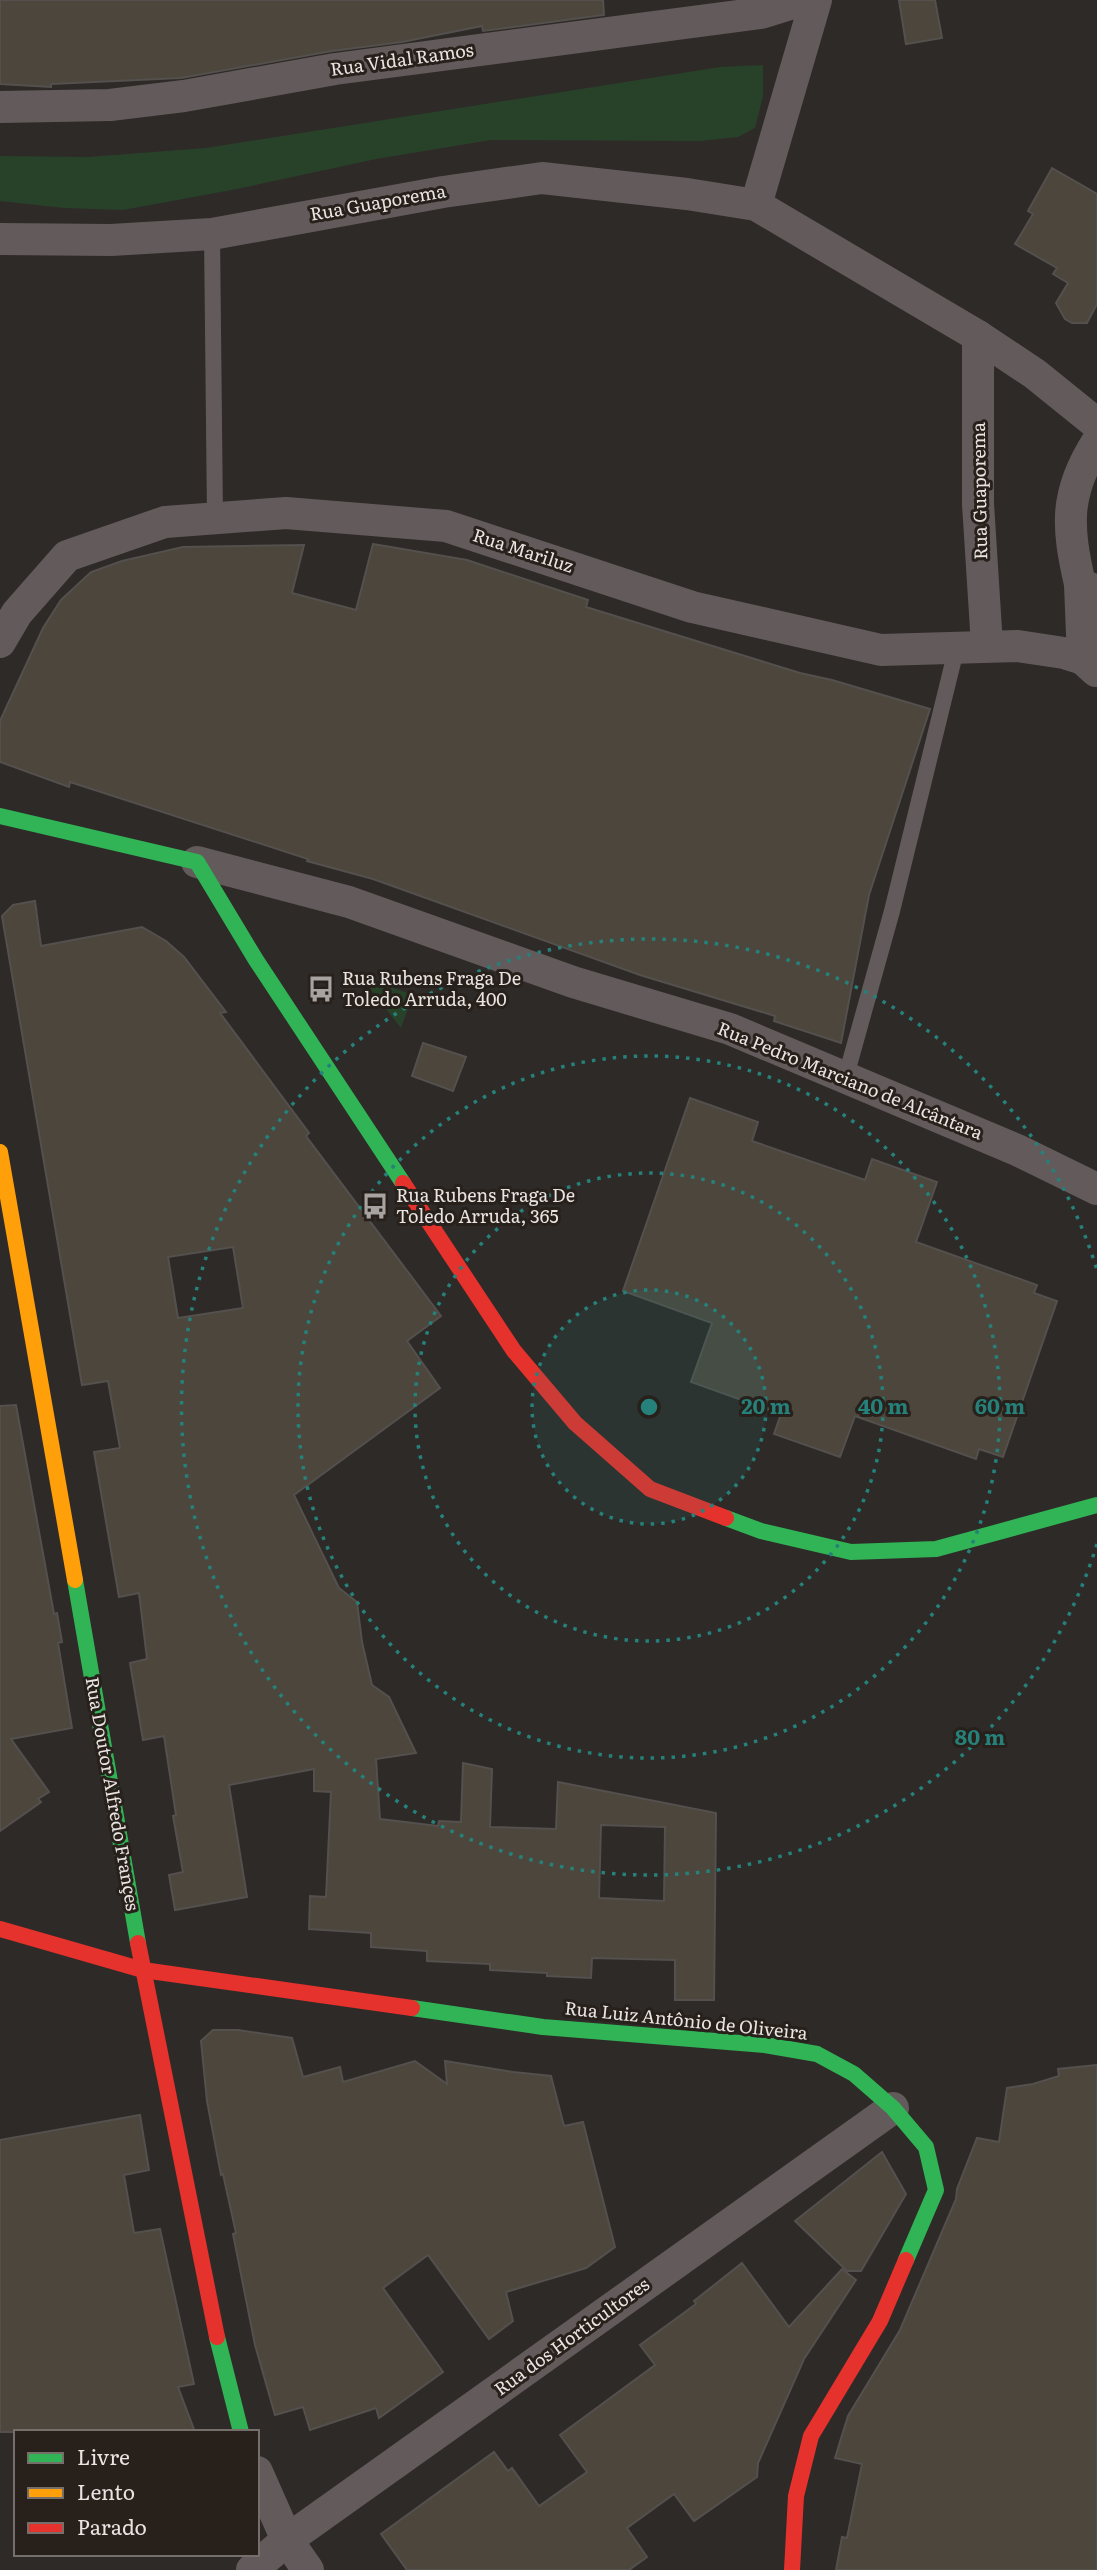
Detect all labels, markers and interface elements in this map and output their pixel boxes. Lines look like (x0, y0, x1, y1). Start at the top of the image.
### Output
street label: Rua Vidal Ramos (328, 35, 475, 82)
street label: Rua Guaporema (308, 176, 448, 227)
street label: Rua Guaporema (964, 422, 993, 560)
street label: Rua Mariluz (470, 521, 578, 579)
place label: Rua Rubens Fraga De Toledo Arruda, 400 (342, 964, 521, 1012)
bus stop icon: Rua Rubens Fraga De Toledo Arruda, 400 (306, 974, 336, 1004)
street label: Rua Pedro Marciano de Alcântara (714, 1014, 988, 1145)
place label: Rua Rubens Fraga De Toledo Arruda, 365 (396, 1181, 575, 1229)
bus stop icon: Rua Rubens Fraga De Toledo Arruda, 365 (360, 1191, 390, 1221)
text: 20 m (741, 1389, 791, 1420)
text: 40 m (858, 1389, 908, 1420)
text: 60 m (975, 1389, 1025, 1420)
centre of rings (637, 1395, 661, 1419)
street label: Rua Doutor Alfredo Françes (80, 1675, 147, 1913)
text: 80 m (955, 1720, 1005, 1751)
street label: Rua Luiz Antônio de Oliveira (563, 1993, 809, 2046)
street label: Rua dos Horticultores (488, 2270, 654, 2401)
legend (14, 2430, 259, 2556)
text: Livre (77, 2440, 130, 2471)
text: Lento (77, 2475, 135, 2506)
text: Parado (77, 2510, 147, 2541)

